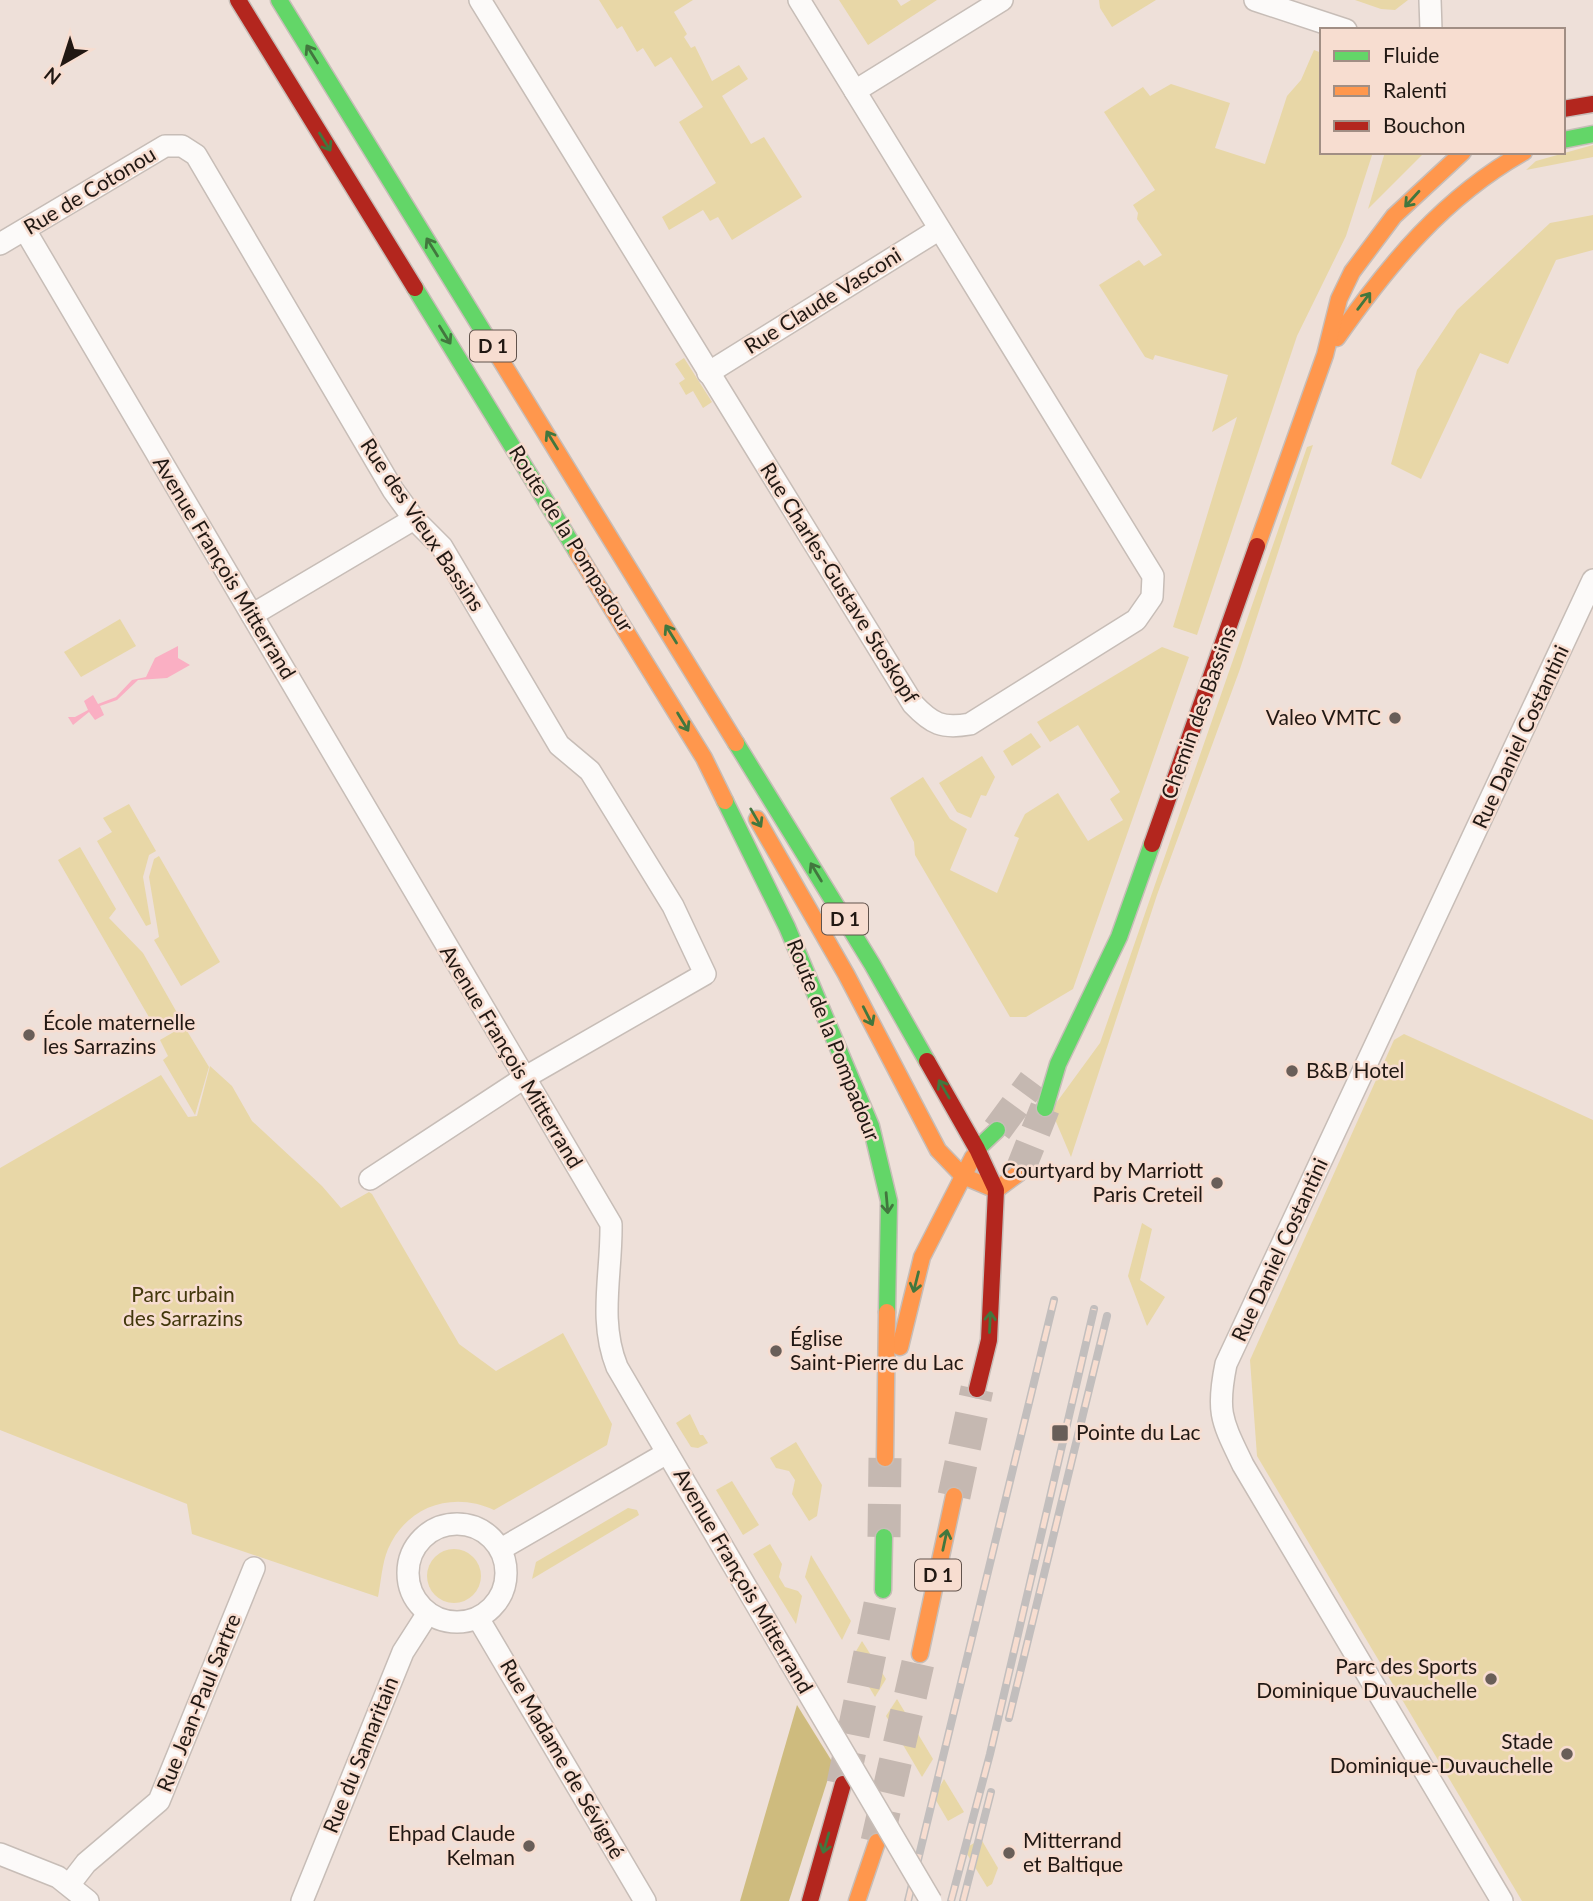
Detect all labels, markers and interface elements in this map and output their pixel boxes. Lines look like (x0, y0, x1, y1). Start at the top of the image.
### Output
north arrow (28, 28, 98, 98)
legend (1320, 28, 1565, 154)
text: Fluide (1383, 42, 1439, 67)
one-way arrow (305, 44, 319, 64)
text: N (39, 63, 65, 90)
text: Ralenti (1383, 77, 1447, 102)
text: Bouchon (1383, 112, 1465, 137)
one-way arrow (319, 131, 333, 151)
street label: Rue de Cotonou (19, 141, 160, 239)
one-way arrow (1403, 190, 1420, 207)
one-way arrow (425, 238, 440, 257)
street label: Rue Claude Vasconi (739, 241, 905, 358)
one-way arrow (1357, 292, 1371, 311)
one-way arrow (438, 325, 452, 345)
road number: D 1 (470, 330, 516, 362)
one-way arrow (545, 431, 559, 451)
street label: Rue des Vieux Bassins (356, 433, 490, 615)
street label: Route de la Pompadour (505, 440, 640, 636)
street label: Avenue François Mitterrand (149, 451, 302, 683)
street label: Rue Charles-Gustave Stoskopf (756, 457, 925, 708)
street label: Chemin des Bassins (1155, 623, 1240, 802)
one-way arrow (664, 625, 678, 645)
street label: Rue Daniel Costantini (1466, 641, 1573, 832)
place label: Valeo VMTC (1266, 704, 1381, 729)
marker: Valeo VMTC (1387, 710, 1403, 726)
one-way arrow (676, 711, 690, 731)
one-way arrow (749, 808, 763, 828)
one-way arrow (809, 862, 823, 882)
road number: D 1 (822, 903, 868, 934)
street label: Route de la Pompadour (782, 935, 886, 1144)
street label: Avenue François Mitterrand (436, 940, 589, 1172)
one-way arrow (861, 1006, 875, 1026)
place label: École maternelle les Sarrazins (43, 1009, 195, 1058)
marker: École maternelle les Sarrazins (21, 1027, 37, 1043)
place label: B&B Hotel (1306, 1057, 1404, 1082)
marker: B&B Hotel (1284, 1063, 1300, 1079)
one-way arrow (937, 1079, 951, 1099)
street label: Rue Daniel Costantini (1225, 1154, 1332, 1345)
place label: Courtyard by Marriott Paris Creteil (1002, 1157, 1204, 1206)
marker: Courtyard by Marriott Paris Creteil (1209, 1175, 1225, 1191)
one-way arrow (881, 1191, 894, 1214)
one-way arrow (909, 1270, 922, 1293)
park label: Parc urbain des Sarrazins (123, 1281, 243, 1330)
one-way arrow (983, 1311, 996, 1334)
place label: Église Saint-Pierre du Lac (790, 1325, 964, 1374)
marker: Église Saint-Pierre du Lac (768, 1343, 784, 1359)
place label: Pointe du Lac (1076, 1419, 1201, 1444)
marker: Pointe du Lac (1050, 1423, 1070, 1443)
street label: Avenue François Mitterrand (670, 1463, 819, 1697)
one-way arrow (939, 1529, 953, 1552)
road number: D 1 (915, 1560, 961, 1590)
street label: Rue Jean-Paul Sartre (150, 1610, 245, 1795)
place label: Parc des Sports Dominique Duvauchelle (1256, 1653, 1477, 1702)
street label: Rue Madame de Sévigné (496, 1654, 631, 1863)
marker: Parc des Sports Dominique Duvauchelle (1483, 1671, 1499, 1687)
street label: Rue du Samaritain (317, 1673, 402, 1836)
place label: Stade Dominique-Duvauchelle (1330, 1728, 1553, 1777)
marker: Stade Dominique-Duvauchelle (1559, 1746, 1575, 1762)
place label: Ehpad Claude Kelman (388, 1820, 515, 1869)
place label: Mitterrand et Baltique (1023, 1827, 1123, 1876)
one-way arrow (819, 1831, 832, 1853)
marker: Ehpad Claude Kelman (521, 1838, 537, 1854)
marker: Mitterrand et Baltique (1001, 1845, 1017, 1861)

